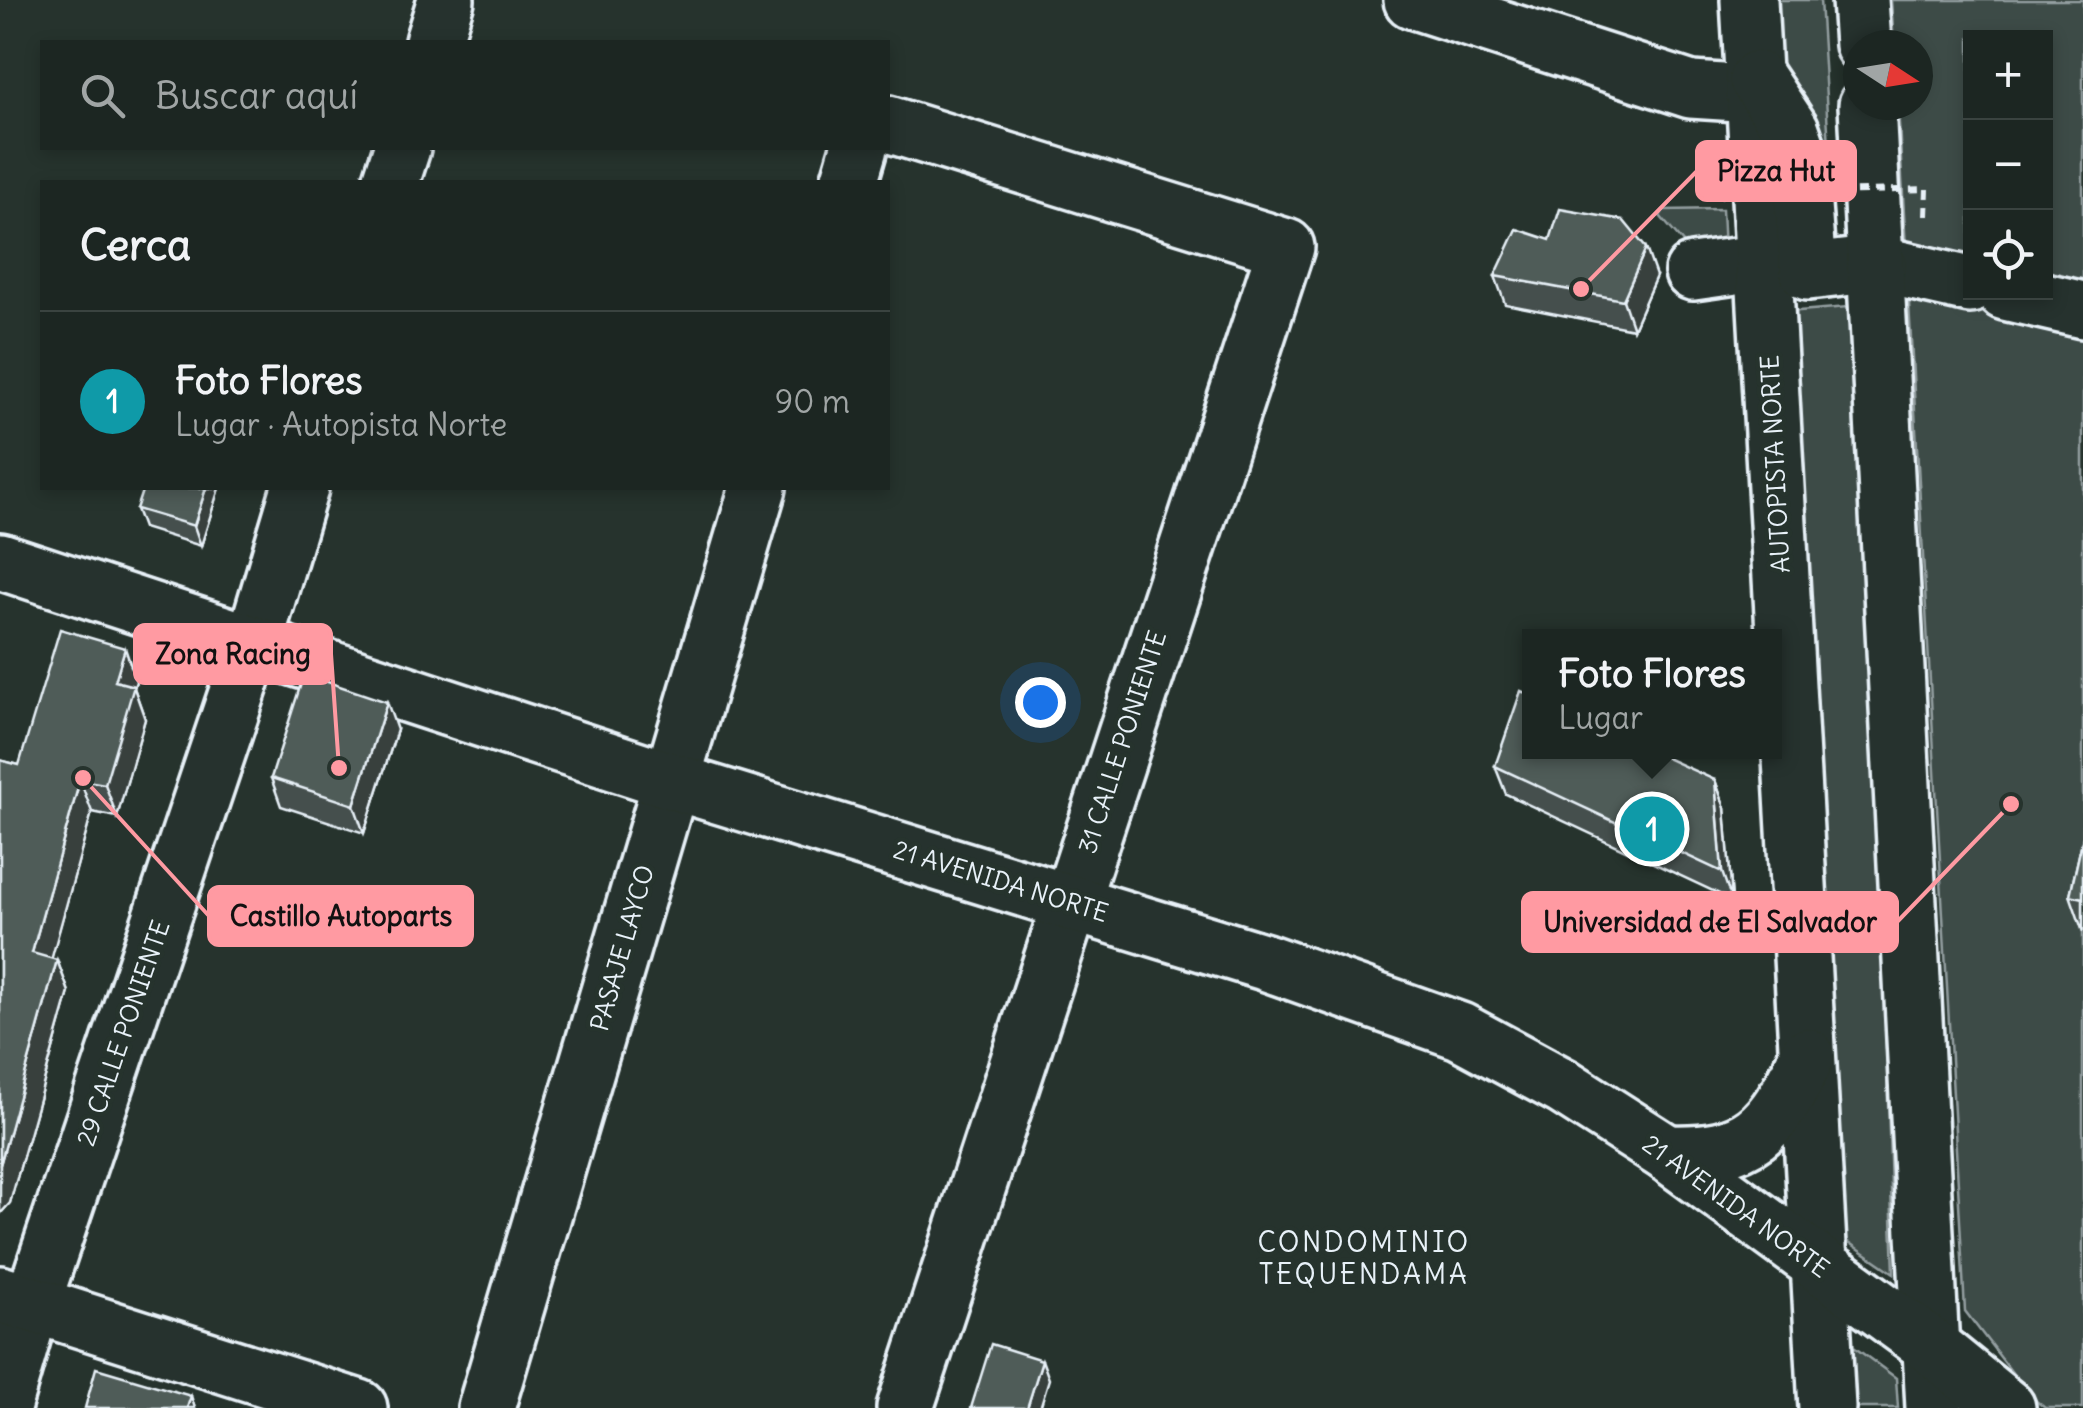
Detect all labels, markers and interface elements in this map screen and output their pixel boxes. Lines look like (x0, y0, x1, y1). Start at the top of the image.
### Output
north arrow (1843, 30, 1933, 120)
map controls (1963, 30, 2053, 300)
button: + (1963, 30, 2053, 120)
search box (40, 40, 890, 150)
icon: search (75, 68, 130, 123)
text: Buscar aquí (155, 72, 358, 119)
button: − (1963, 120, 2053, 210)
callout: Pizza Hut (1697, 142, 1855, 200)
text: Pizza Hut (1717, 153, 1836, 189)
button: locate (1963, 210, 2053, 300)
text: Cerca (80, 219, 191, 271)
street label: AUTOPISTA NORTE (1753, 354, 1797, 574)
text: Foto Flores (175, 357, 363, 404)
text: 1 (106, 381, 119, 422)
text: 90 m (775, 381, 850, 422)
text: Lugar · Autopista Norte (175, 404, 507, 445)
callout: Zona Racing (135, 625, 331, 683)
street label: 31 CALLE PONIENTE (1071, 627, 1173, 857)
popup (1522, 629, 1782, 759)
text: Zona Racing (155, 636, 311, 672)
text: Foto Flores (1558, 650, 1746, 697)
your location (1015, 677, 1066, 728)
text: Lugar (1558, 697, 1643, 738)
pin: 1 (1620, 792, 1684, 866)
street label: 21 AVENIDA NORTE (890, 833, 1112, 929)
street label: PASAJE LAYCO (583, 861, 661, 1035)
callout: Castillo Autoparts (209, 887, 472, 945)
callout: Universidad de El Salvador (1523, 893, 1897, 951)
text: Castillo Autoparts (230, 898, 453, 934)
text: Universidad de El Salvador (1543, 904, 1878, 940)
street label: 29 CALLE PONIENTE (69, 916, 177, 1150)
street label: 21 AVENIDA NORTE (1636, 1128, 1836, 1284)
district label: CONDOMINIO TEQUENDAMA (1257, 1224, 1471, 1292)

